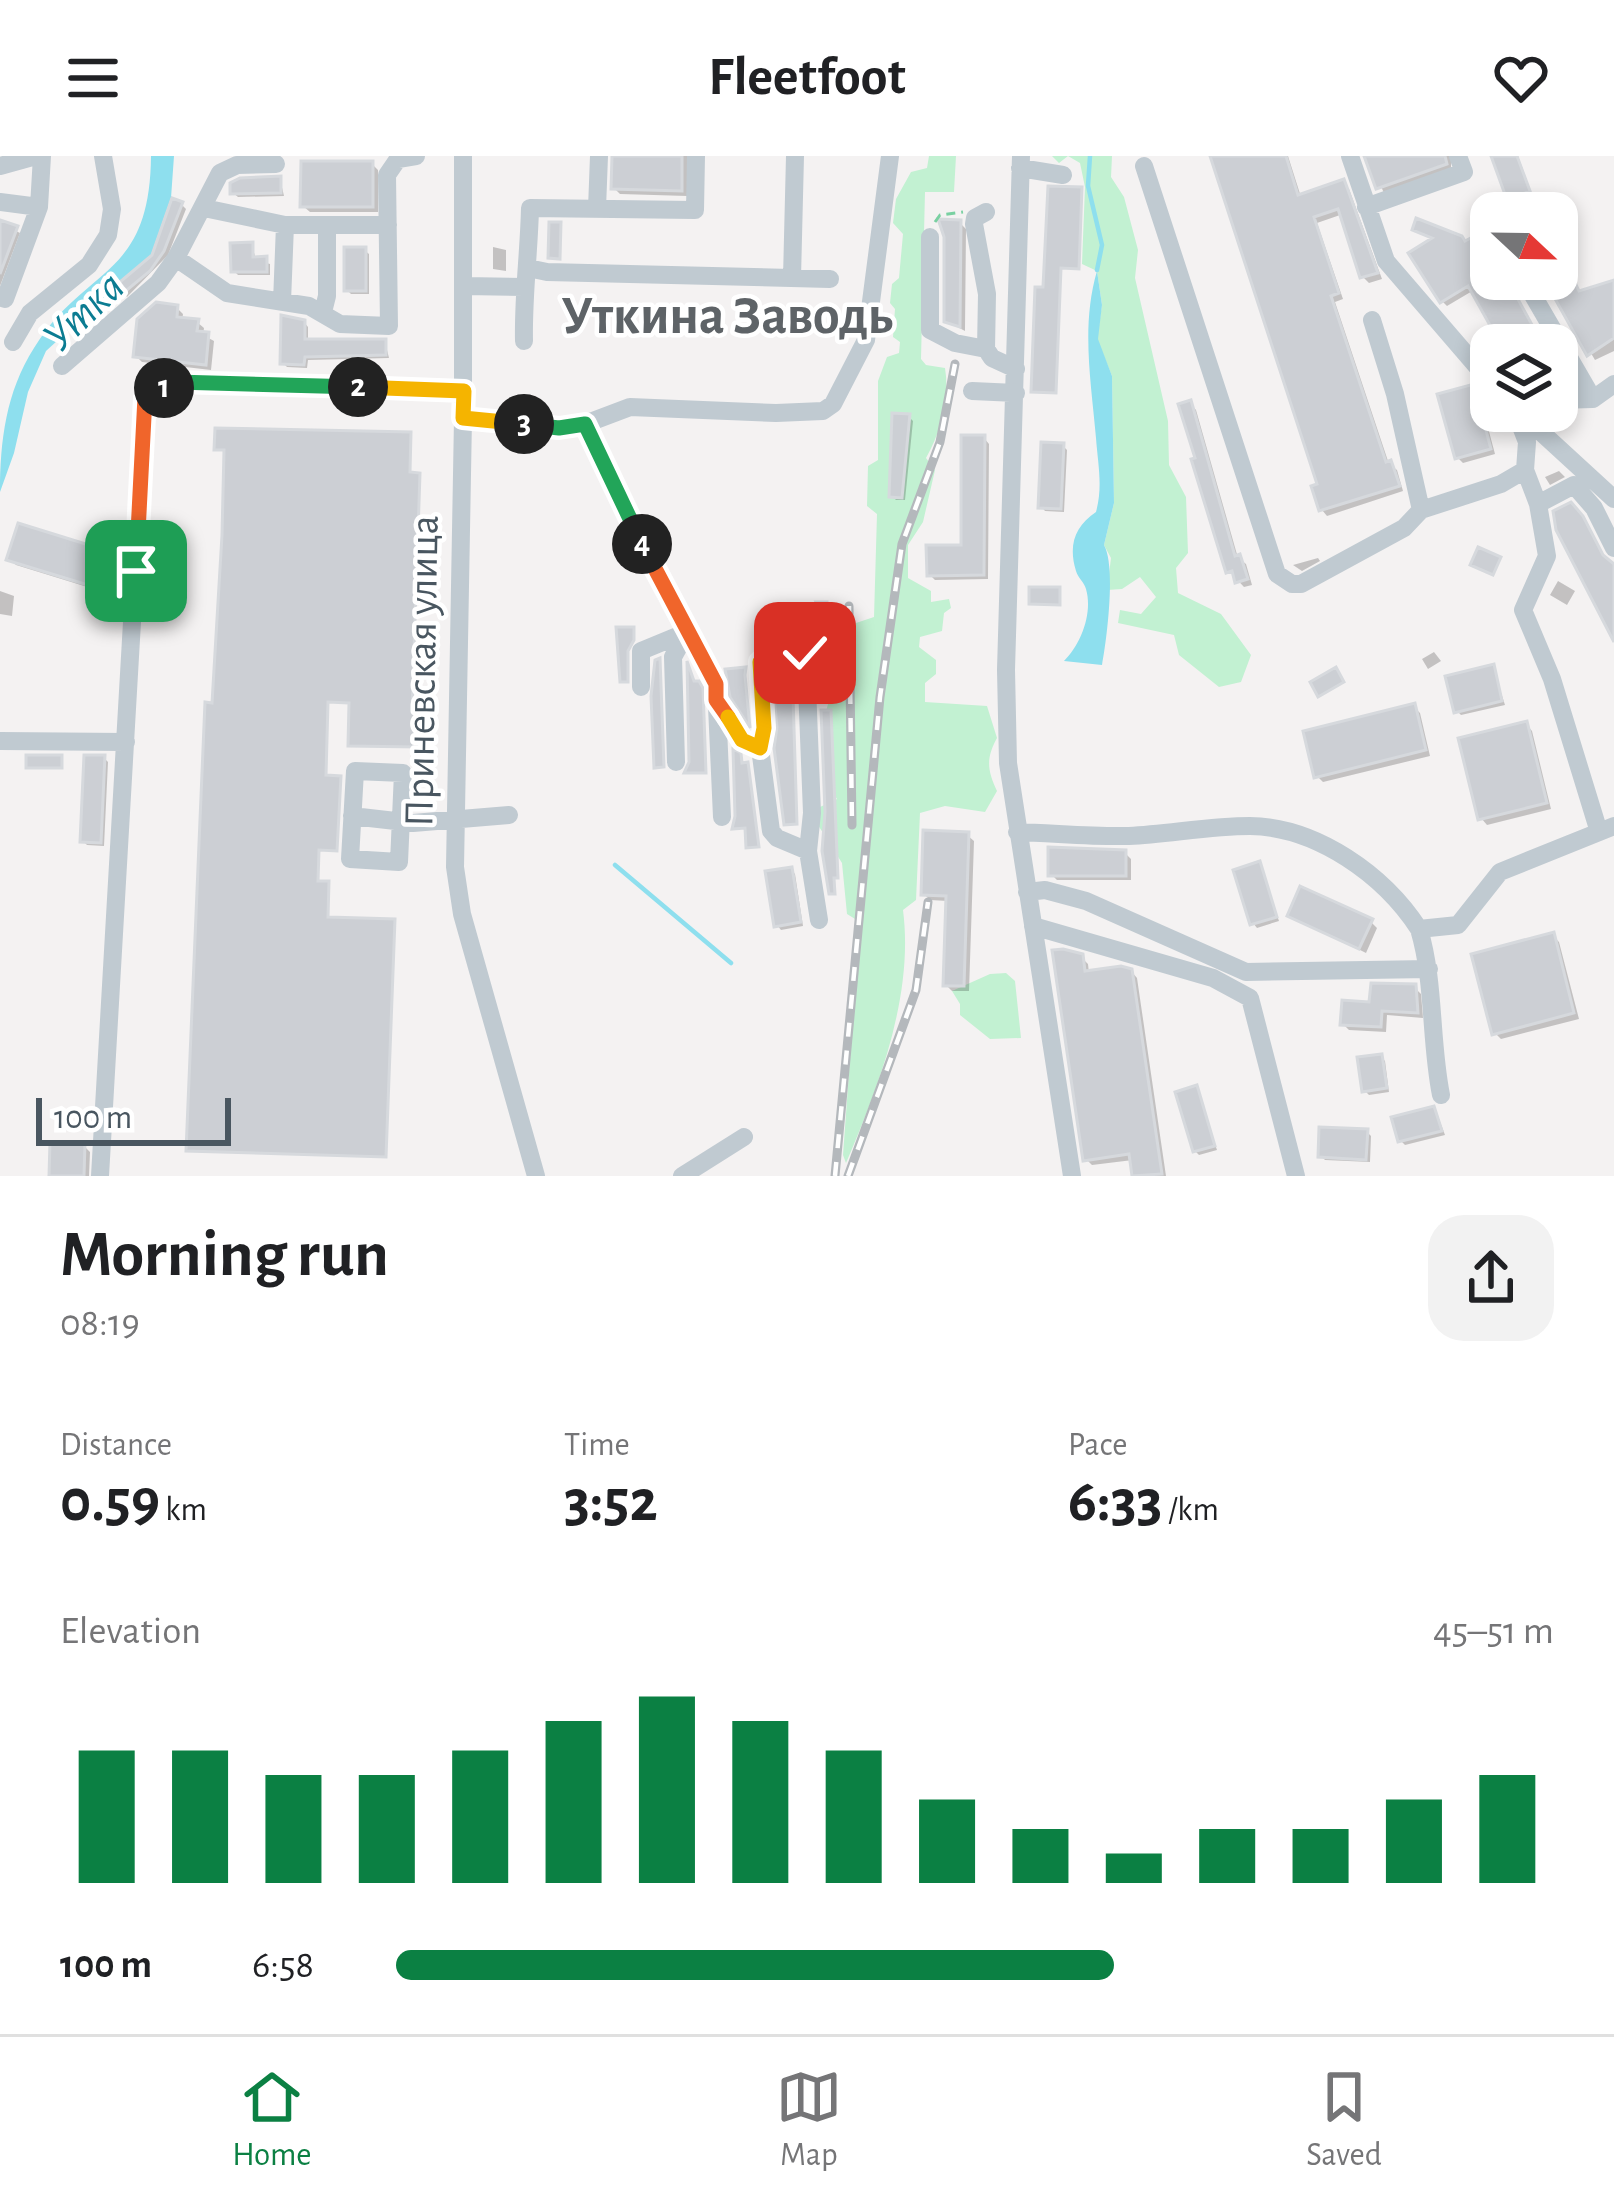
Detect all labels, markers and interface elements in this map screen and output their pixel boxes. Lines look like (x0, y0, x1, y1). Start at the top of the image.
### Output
icon: menu (60, 45, 126, 111)
icon: heart (1488, 45, 1554, 111)
text: Fleetfoot (708, 51, 906, 105)
north arrow (1470, 192, 1578, 300)
map controls (1470, 192, 1578, 432)
water label: Утка (35, 264, 133, 360)
district label: Уткина Заводь (561, 290, 893, 344)
button: layers (1470, 324, 1578, 432)
pin: 2 (328, 357, 388, 417)
pin: 1 (134, 358, 194, 418)
text: 2 (350, 370, 366, 403)
text: 1 (158, 371, 170, 404)
pin: 3 (494, 394, 554, 454)
text: 3 (517, 407, 531, 440)
pin: 4 (612, 514, 672, 574)
street label: Приневская улица (398, 515, 446, 827)
pin (85, 520, 187, 622)
text: 4 (634, 527, 650, 560)
icon: arrive (103, 538, 169, 604)
pin (754, 602, 856, 704)
icon: check (772, 620, 838, 686)
scale bar (36, 1092, 231, 1145)
text: 100 m (54, 1102, 132, 1135)
button: share (1428, 1215, 1554, 1341)
text: Morning run (60, 1222, 389, 1288)
text: 08:19 (60, 1304, 140, 1343)
text: Distance (60, 1429, 172, 1462)
text: Time (564, 1429, 630, 1462)
text: Pace (1068, 1429, 1127, 1462)
text: 0.59 (60, 1472, 160, 1532)
text: 3:52 (564, 1472, 658, 1532)
text: 6:33 (1068, 1472, 1162, 1532)
text: km (160, 1494, 207, 1527)
text: /km (1162, 1494, 1219, 1527)
text: Elevation (60, 1612, 201, 1651)
text: 45–51 m (1433, 1612, 1554, 1651)
text: 100 m (60, 1946, 152, 1985)
text: 6:58 (252, 1946, 314, 1985)
tab: Home (232, 2064, 312, 2176)
tab: Map (776, 2064, 842, 2176)
tab: Saved (1306, 2064, 1382, 2176)

